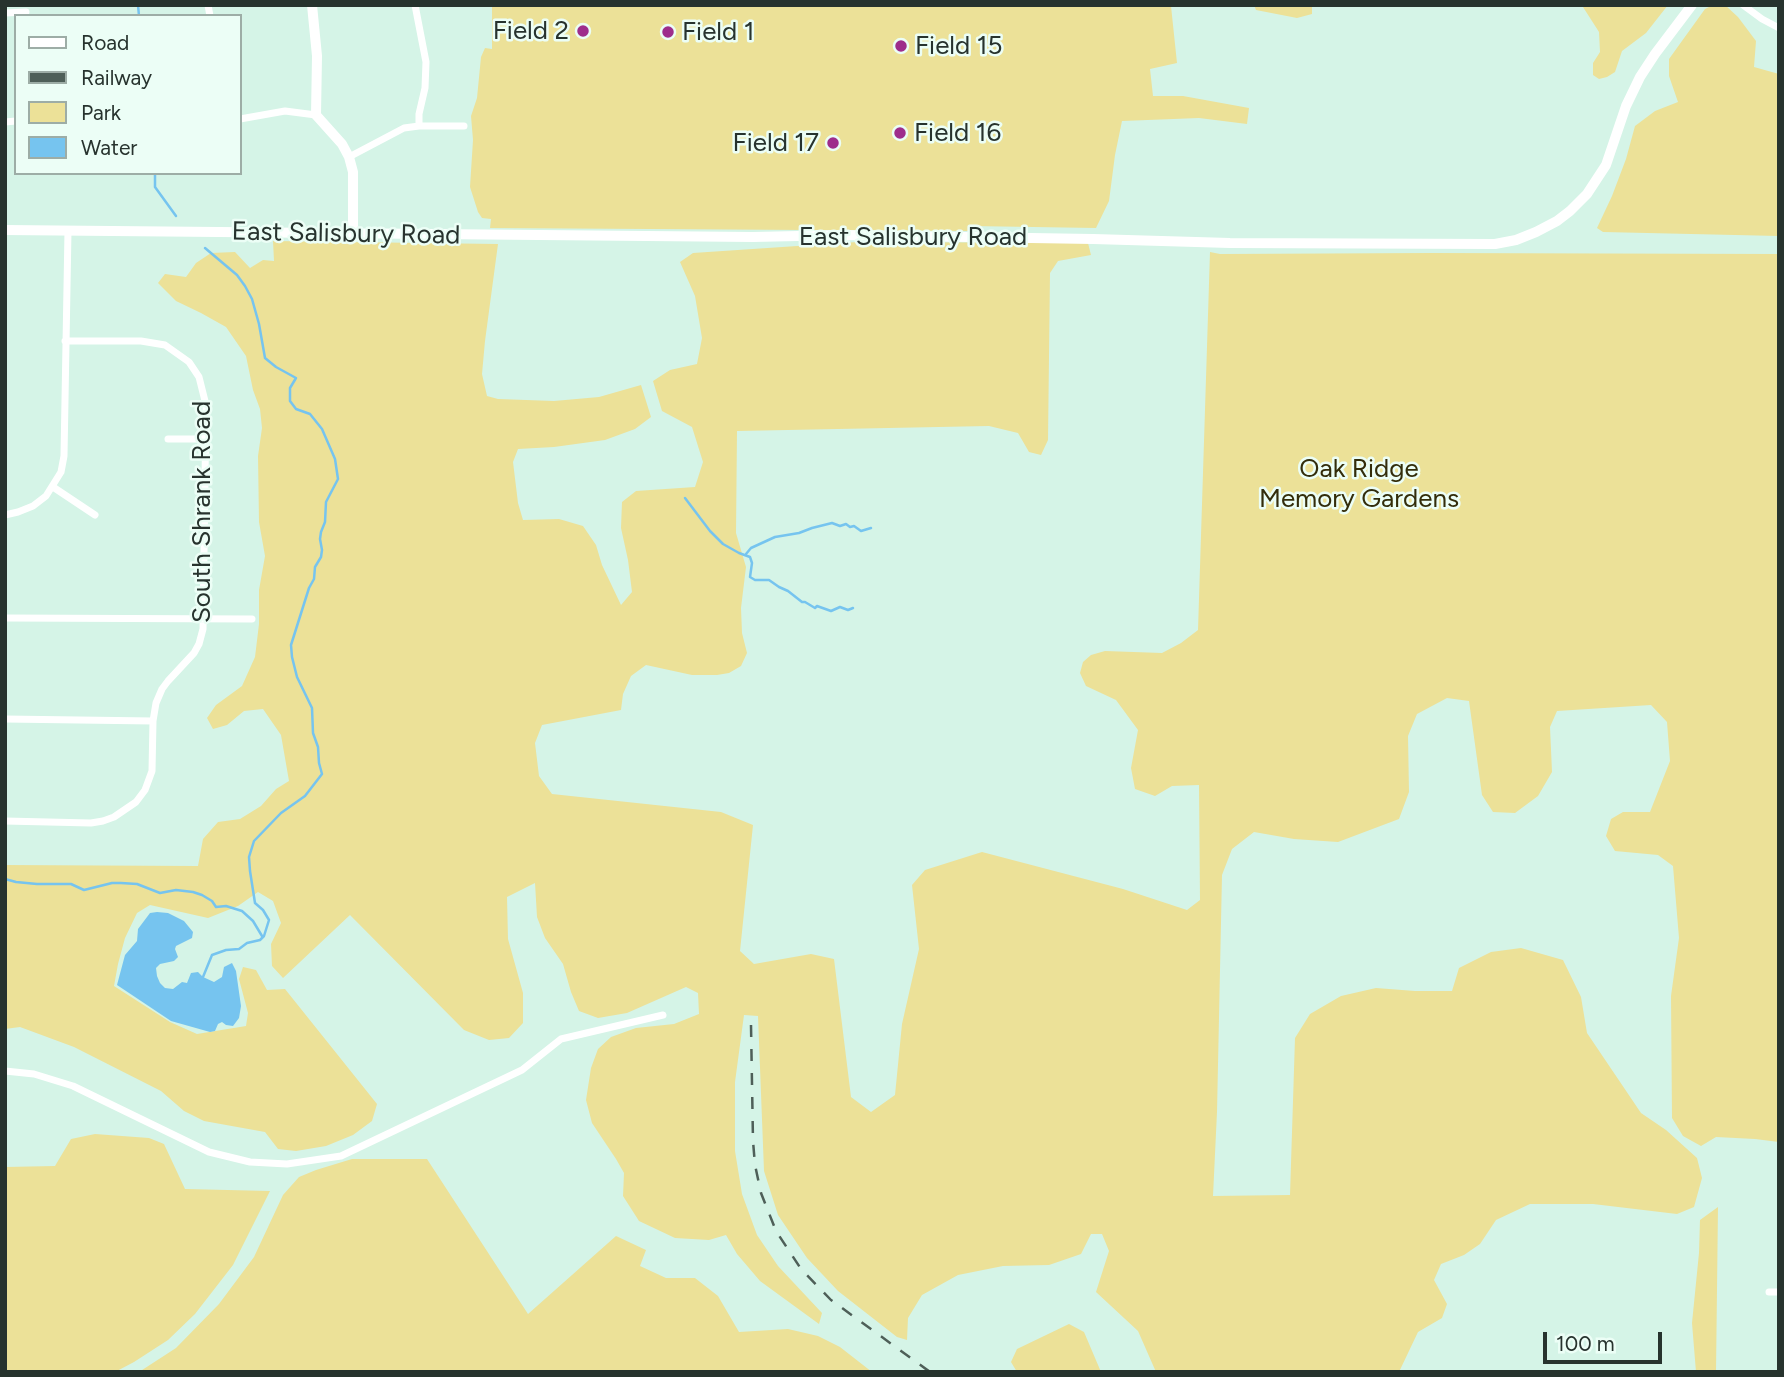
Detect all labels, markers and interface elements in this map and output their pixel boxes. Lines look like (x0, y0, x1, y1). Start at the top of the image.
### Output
legend (14, 14, 242, 175)
place label: Field 2 (493, 15, 569, 47)
place label: Field 1 (682, 16, 754, 48)
marker: Field 2 (575, 23, 591, 39)
marker: Field 1 (660, 24, 676, 40)
text: Road (81, 30, 129, 55)
place label: Field 15 (915, 30, 1002, 62)
marker: Field 15 (893, 38, 909, 54)
text: Railway (81, 65, 152, 90)
text: Park (81, 100, 121, 125)
place label: Field 16 (914, 117, 1001, 149)
marker: Field 16 (892, 125, 908, 141)
place label: Field 17 (733, 127, 819, 159)
text: Water (81, 135, 137, 160)
marker: Field 17 (825, 135, 841, 151)
street label: East Salisbury Road (231, 216, 461, 252)
street label: East Salisbury Road (799, 221, 1027, 253)
street label: South Shrank Road (186, 401, 218, 623)
park label: Oak Ridge Memory Gardens (1259, 453, 1459, 514)
scale bar (1546, 1318, 1665, 1362)
text: 100 m (1556, 1331, 1615, 1356)

